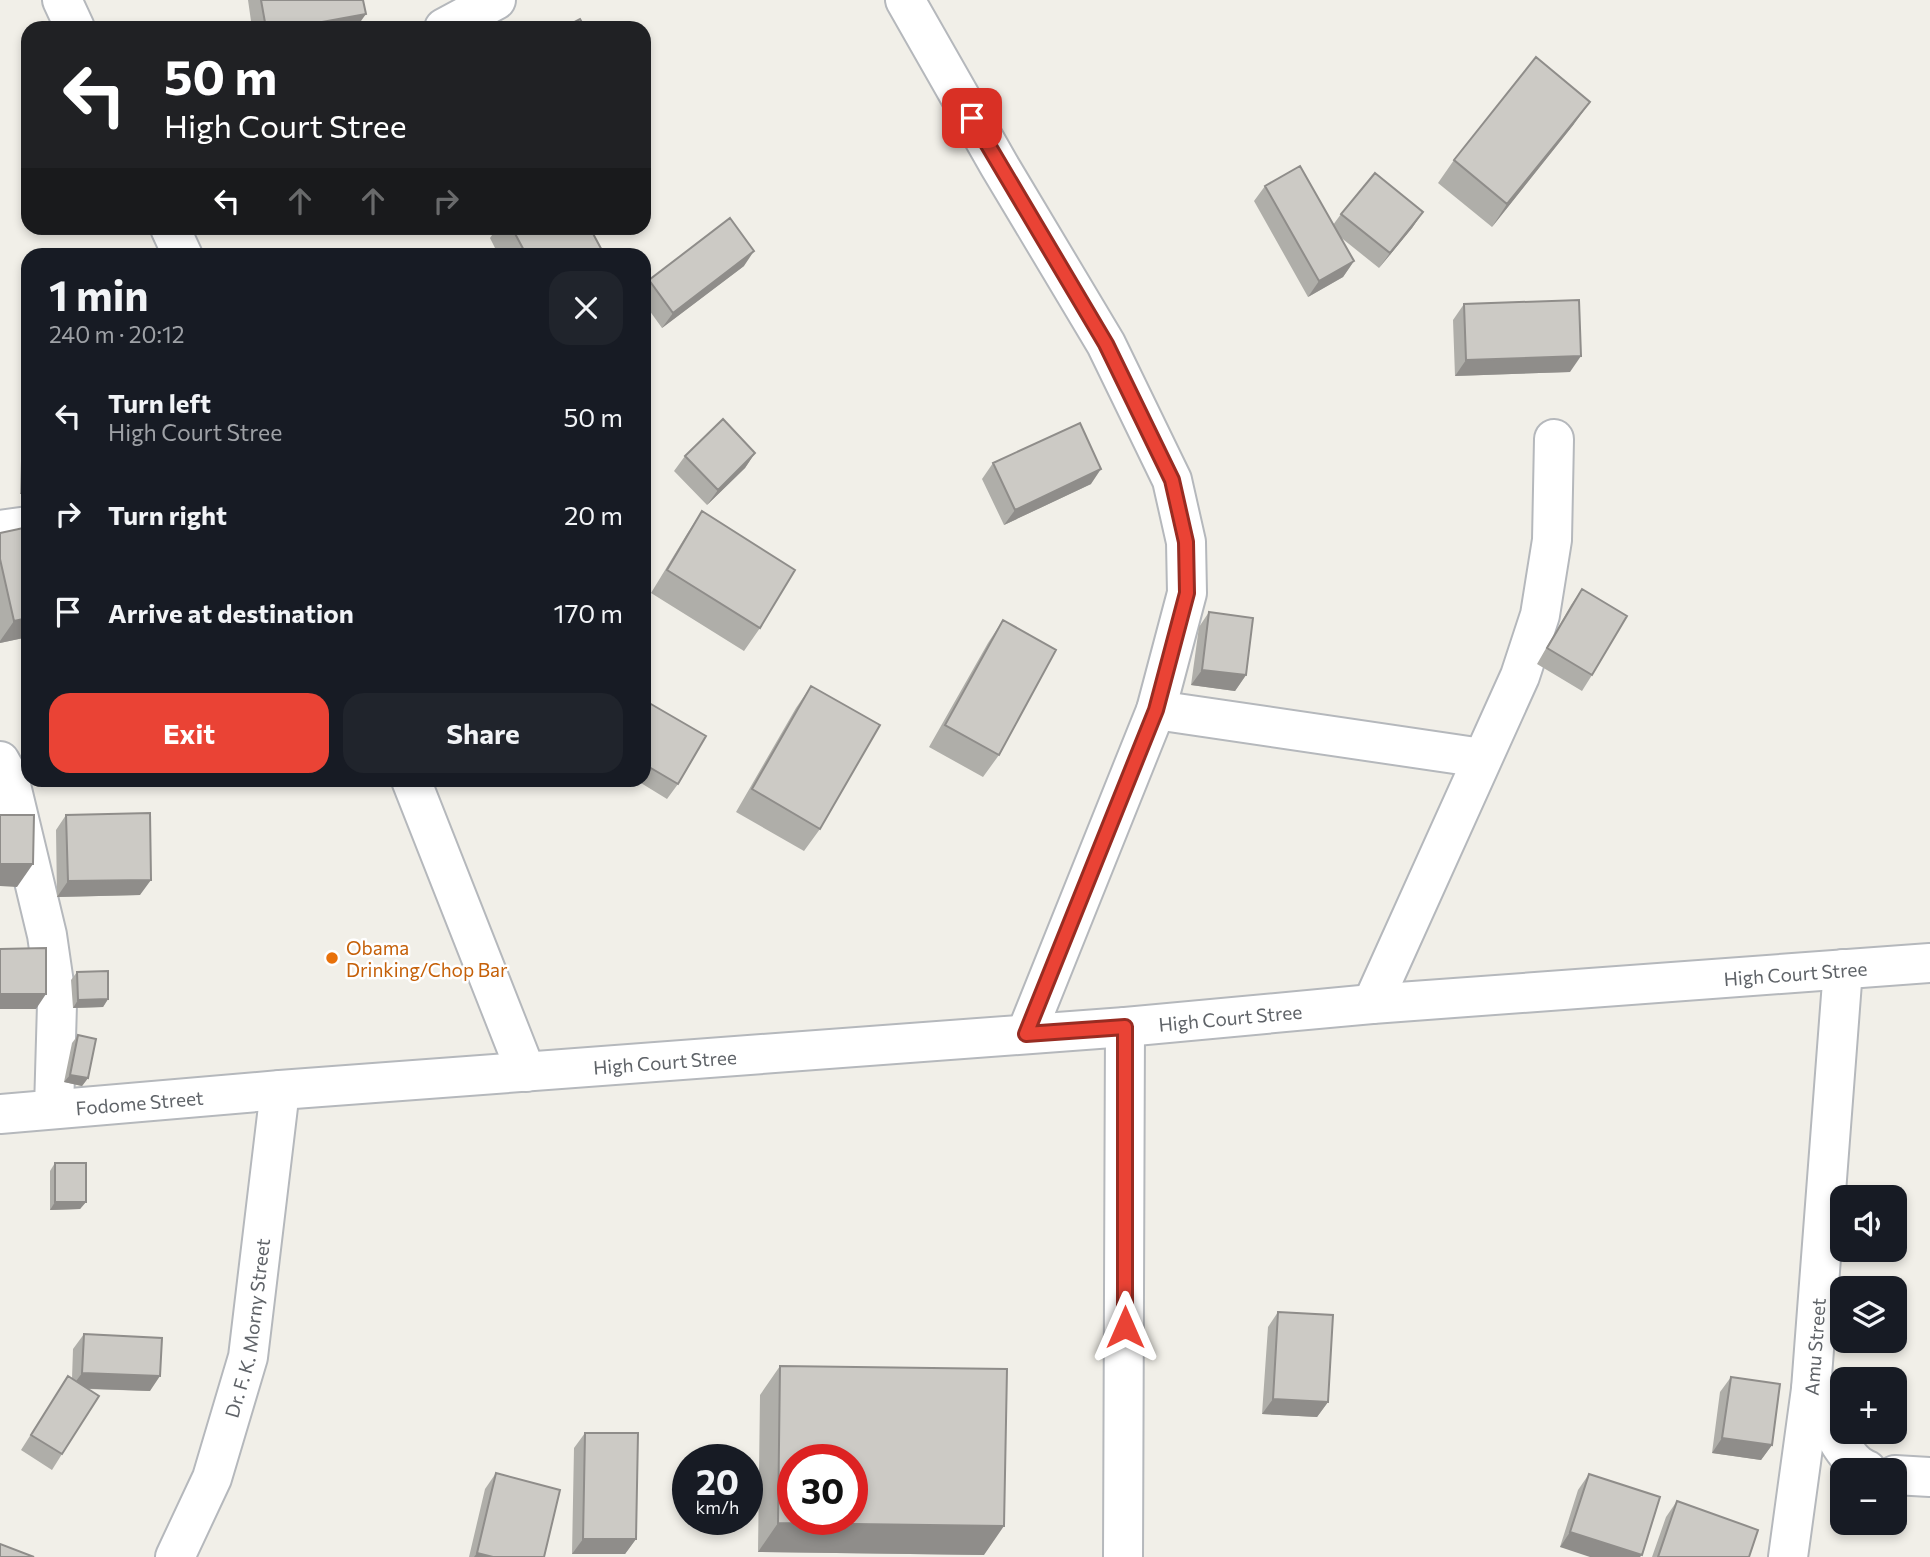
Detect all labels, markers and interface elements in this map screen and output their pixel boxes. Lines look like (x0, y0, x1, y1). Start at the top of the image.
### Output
text: 50 m (164, 45, 277, 105)
icon: left (49, 49, 140, 140)
pin (942, 88, 1002, 148)
icon: arrive (953, 99, 991, 137)
text: High Court Stree (164, 105, 407, 145)
icon: left (208, 182, 246, 220)
icon: ahead (281, 182, 319, 220)
icon: ahead (354, 182, 392, 220)
icon: right (427, 182, 465, 220)
text: 1 min (49, 268, 149, 320)
button: close (549, 271, 623, 345)
text: 240 m · 20:12 (49, 320, 185, 348)
text: Turn left (108, 387, 211, 418)
icon: left (49, 397, 87, 435)
text: 50 m (563, 401, 623, 432)
text: High Court Stree (108, 418, 282, 446)
icon: right (49, 495, 87, 533)
text: Turn right (108, 499, 227, 530)
text: 20 m (564, 499, 623, 530)
icon: arrive (49, 593, 87, 631)
text: Arrive at destination (108, 597, 354, 628)
text: 170 m (554, 597, 623, 628)
button: Exit (49, 693, 329, 773)
button: Share (343, 693, 623, 773)
place label: Obama Drinking/Chop Bar (346, 936, 508, 981)
marker: Obama Drinking/Chop Bar (324, 950, 340, 966)
street label: High Court Stree (1723, 956, 1868, 990)
street label: High Court Stree (1157, 999, 1303, 1035)
street label: High Court Stree (592, 1044, 738, 1078)
street label: Fodome Street (75, 1085, 205, 1119)
map controls (1830, 1185, 1907, 1535)
button: sound (1830, 1185, 1907, 1262)
street label: Dr. F. K. Morny Street (219, 1237, 274, 1420)
button: layers (1830, 1276, 1907, 1353)
position arrow (1088, 1290, 1162, 1364)
street label: Amu Street (1799, 1297, 1829, 1396)
button: + (1830, 1367, 1907, 1444)
speed limit sign: 30 (777, 1444, 868, 1535)
button: − (1830, 1458, 1907, 1535)
text: 20 (696, 1459, 739, 1502)
text: km/h (696, 1496, 739, 1518)

